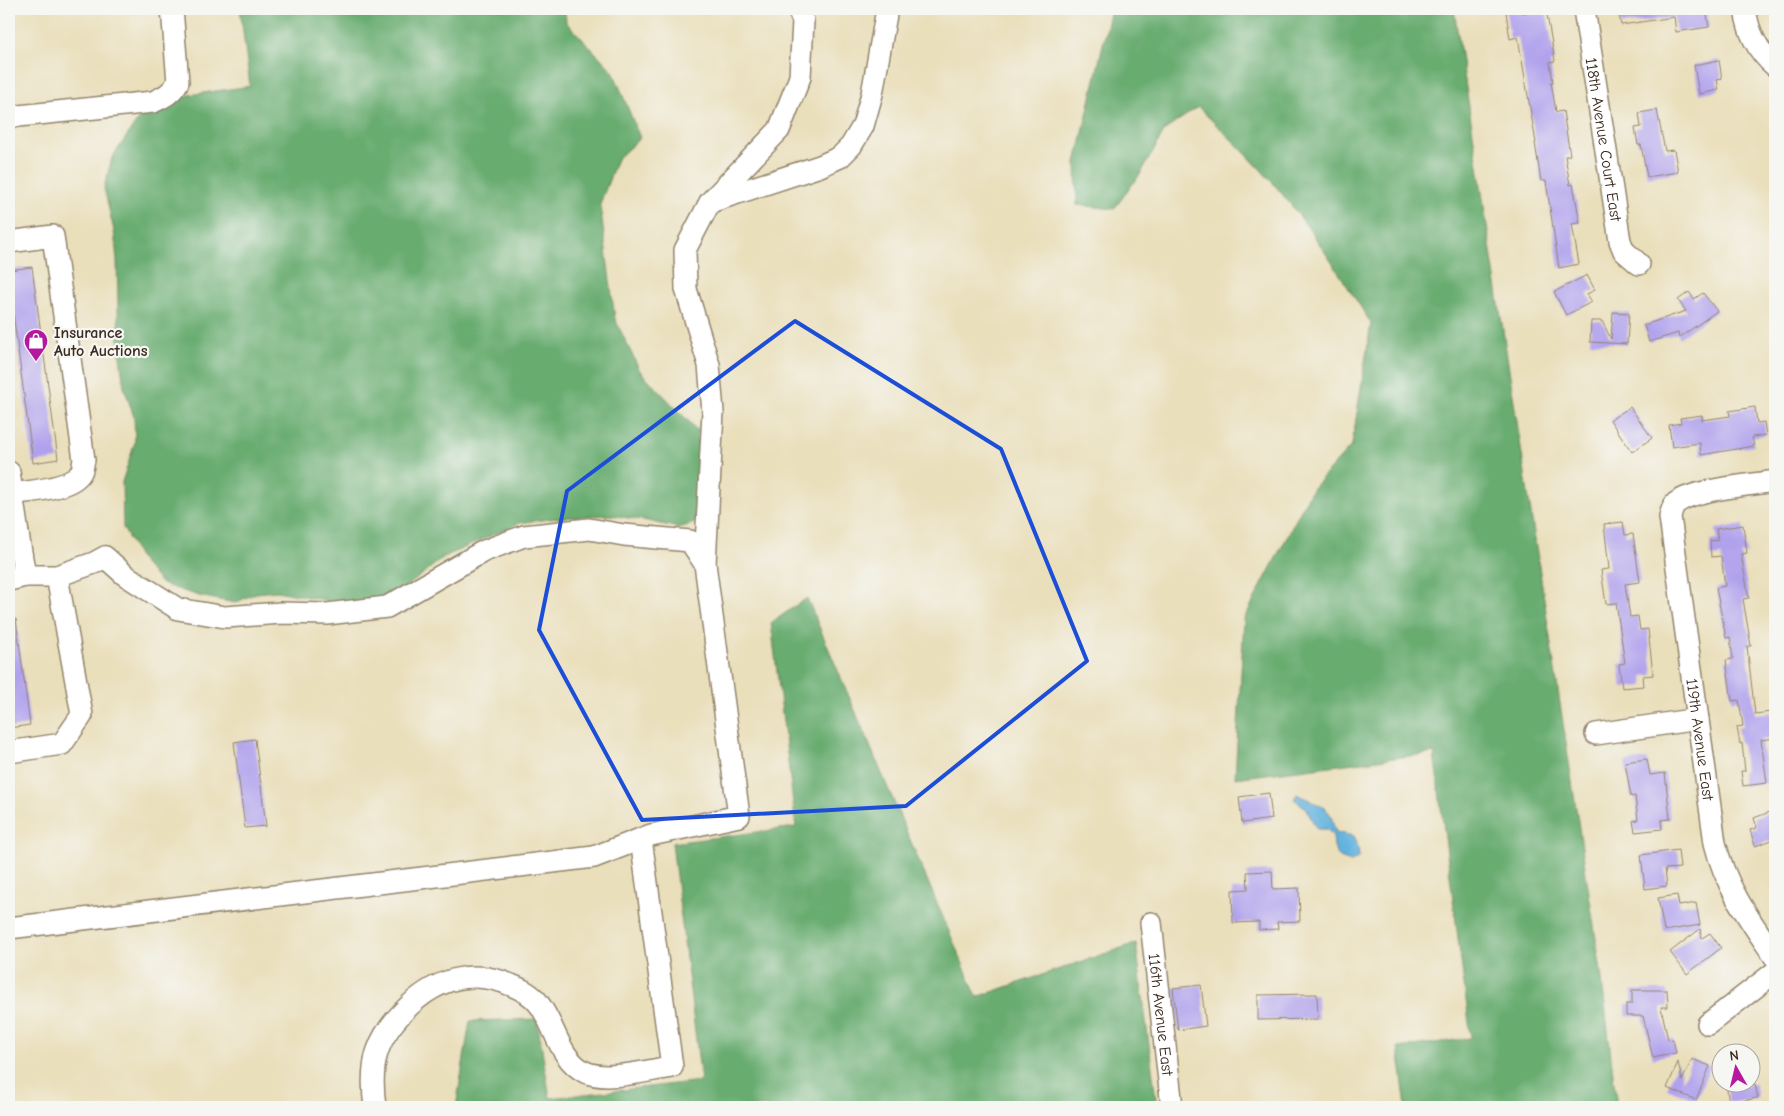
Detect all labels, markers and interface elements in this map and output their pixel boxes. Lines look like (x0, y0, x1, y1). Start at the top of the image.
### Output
street label: 118th Avenue Court East (1582, 56, 1625, 223)
place label: Insurance Auto Auctions (54, 324, 148, 360)
shop icon: Insurance Auto Auctions (23, 328, 49, 362)
street label: 119th Avenue East (1682, 677, 1717, 802)
street label: 116th Avenue East (1145, 952, 1176, 1077)
north arrow (1712, 1044, 1762, 1094)
text: N (1729, 1047, 1740, 1065)

